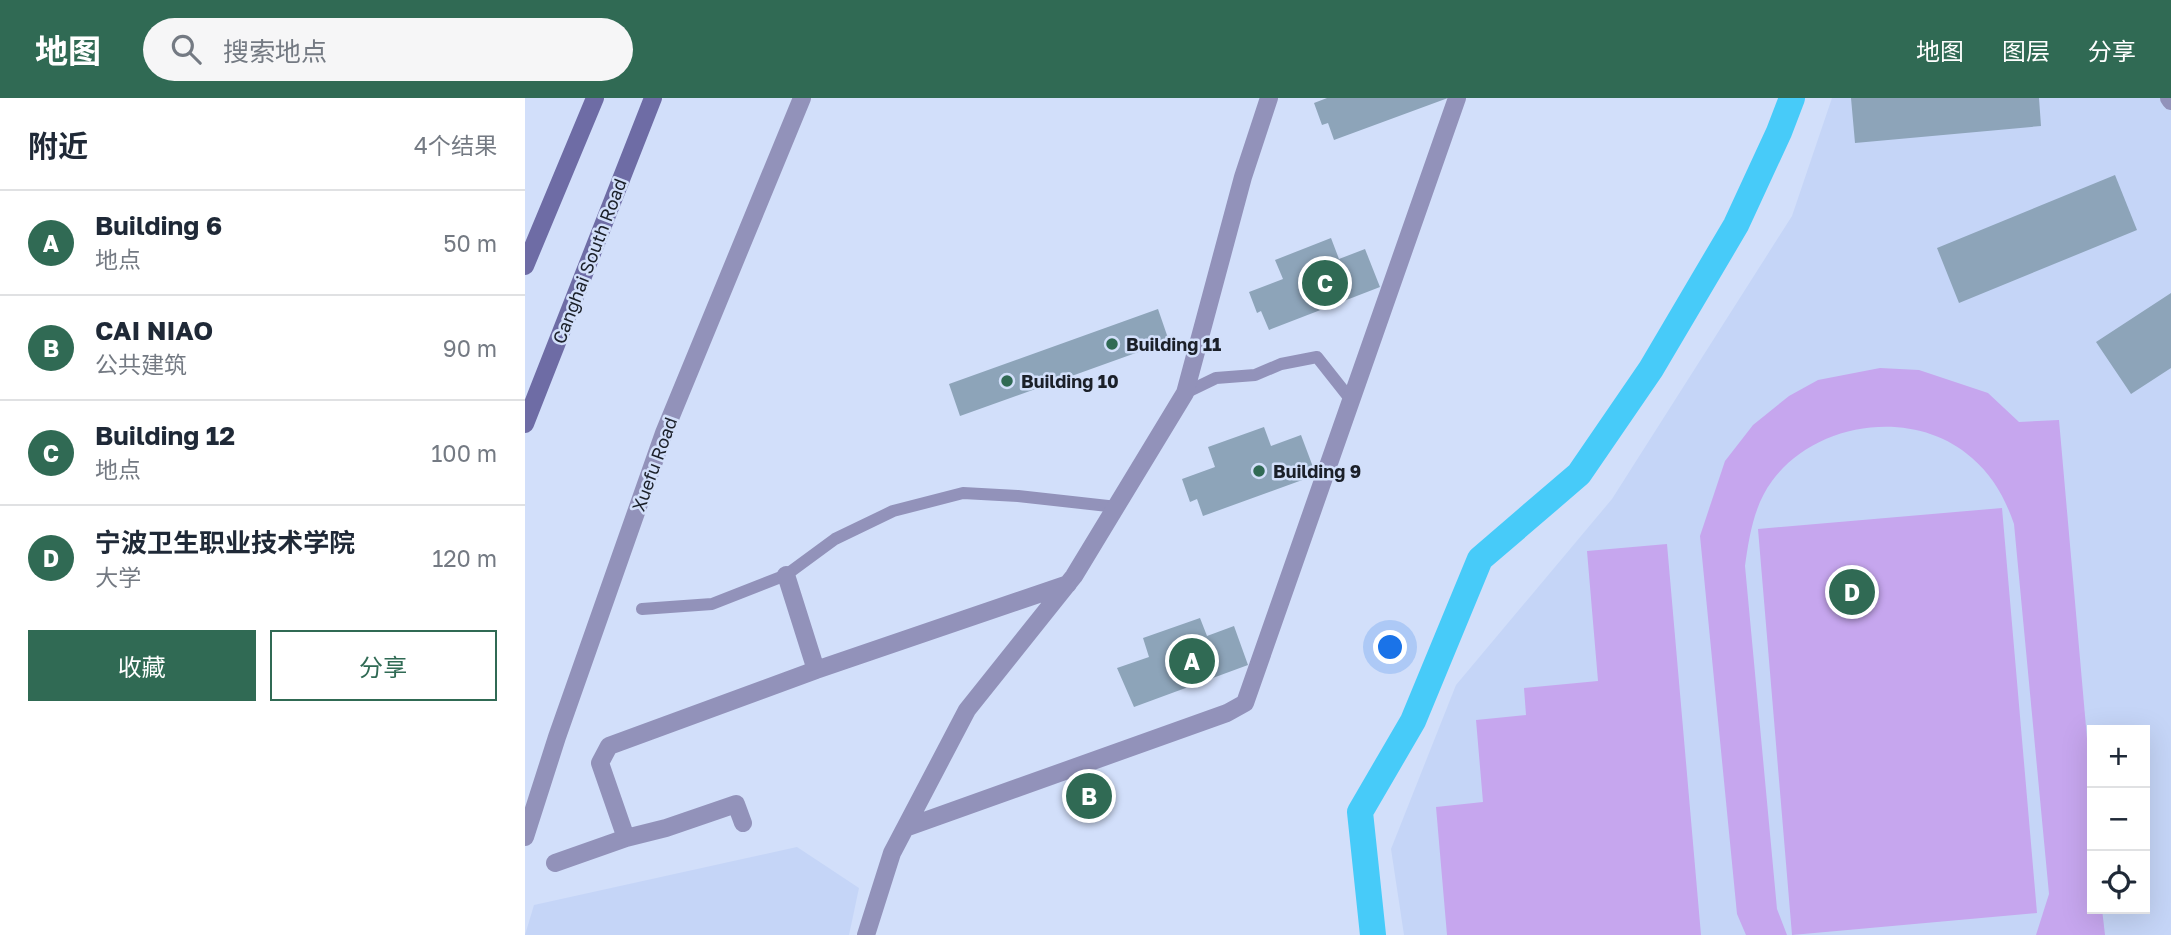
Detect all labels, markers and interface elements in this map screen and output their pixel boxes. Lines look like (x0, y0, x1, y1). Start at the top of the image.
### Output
search box (143, 18, 633, 81)
icon: search (167, 30, 205, 68)
text: 地图 (35, 31, 101, 70)
text: 搜索地点 (223, 36, 327, 67)
text: 地图 (1916, 36, 1964, 65)
text: 图层 (2002, 36, 2050, 65)
text: 分享 (2088, 36, 2136, 65)
text: 附近 (28, 128, 88, 164)
text: 4个结果 (414, 131, 497, 159)
street label: Canghai South Road (547, 175, 631, 347)
text: Building 6 (95, 210, 222, 241)
text: A (43, 229, 59, 257)
text: 50 m (443, 229, 497, 257)
text: 地点 (95, 245, 141, 273)
pin: C (1302, 257, 1348, 309)
text: CAI NIAO (95, 315, 213, 346)
place label: Building 11 (1126, 333, 1221, 355)
text: B (43, 334, 59, 362)
text: 90 m (443, 334, 497, 362)
marker: Building 11 (1104, 336, 1120, 352)
text: 公共建筑 (95, 350, 187, 378)
place label: Building 10 (1021, 370, 1119, 392)
marker: Building 10 (999, 373, 1015, 389)
street label: Xuefu Road (627, 414, 681, 514)
text: Building 12 (95, 420, 235, 451)
text: C (43, 439, 59, 467)
text: 100 m (431, 439, 497, 467)
text: 地点 (95, 455, 141, 483)
place label: Building 9 (1273, 460, 1361, 482)
marker: Building 9 (1251, 463, 1267, 479)
text: 宁波卫生职业技术学院 (95, 527, 355, 558)
text: D (43, 544, 59, 572)
text: 120 m (432, 544, 497, 572)
text: 大学 (95, 563, 141, 591)
pin: D (1829, 566, 1875, 618)
button: 收藏 (28, 630, 256, 701)
button: 分享 (270, 630, 497, 701)
your location (1373, 630, 1407, 664)
pin: A (1169, 635, 1215, 687)
map controls (2087, 725, 2150, 914)
button: + (2087, 725, 2150, 788)
pin: B (1066, 770, 1112, 822)
button: − (2087, 788, 2150, 851)
button: locate (2087, 851, 2150, 914)

